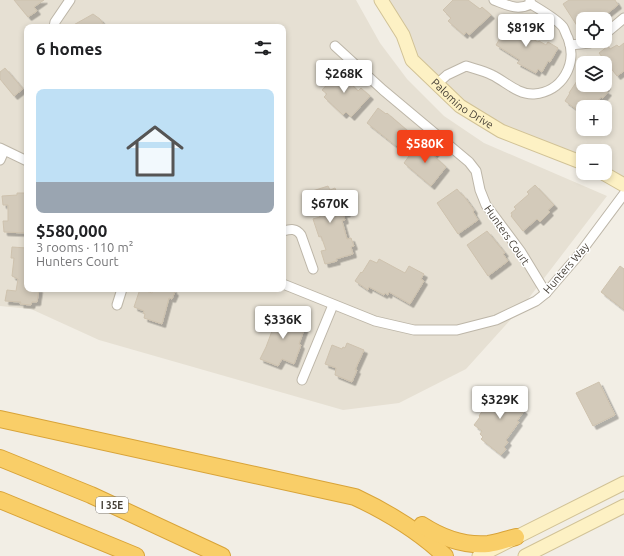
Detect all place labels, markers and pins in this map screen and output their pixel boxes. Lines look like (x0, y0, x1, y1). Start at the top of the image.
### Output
pin: $819K (498, 14, 554, 48)
pin: $268K (316, 60, 372, 94)
pin: $580K (397, 130, 453, 164)
pin: $670K (302, 190, 358, 224)
pin: $336K (255, 306, 311, 340)
pin: $329K (472, 386, 528, 420)

